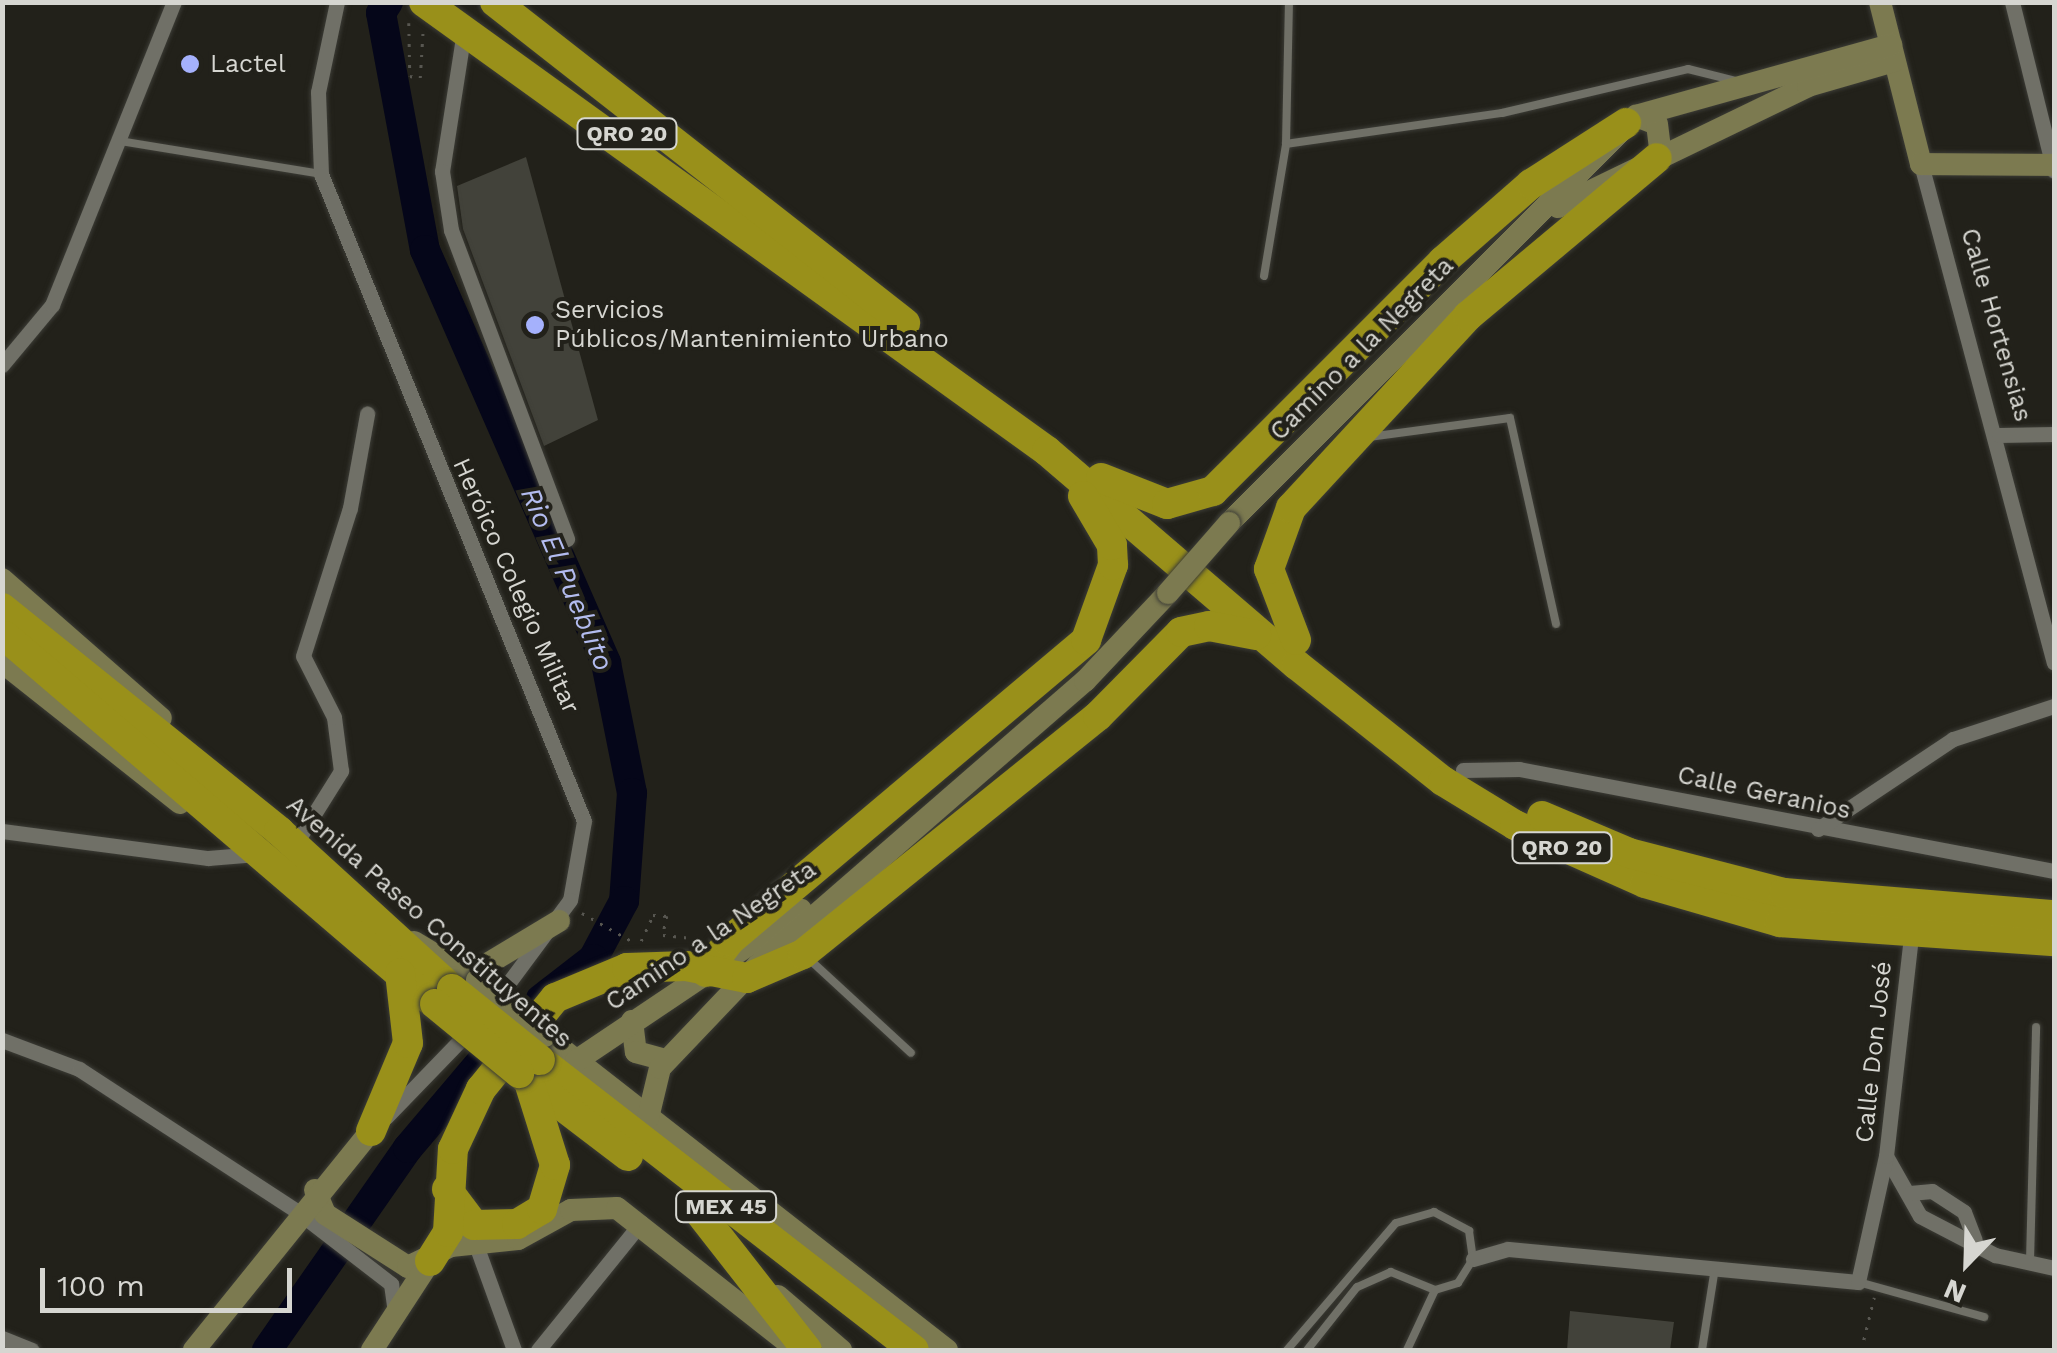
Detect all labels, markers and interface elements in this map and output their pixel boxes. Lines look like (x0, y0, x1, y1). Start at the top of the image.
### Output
place label: Lactel (210, 49, 286, 79)
marker: Lactel (179, 53, 201, 75)
road number: QRO 20 (574, 117, 680, 151)
street label: Calle Hortensias (1954, 225, 2038, 425)
street label: Camino a la Negreta (1264, 251, 1460, 447)
place label: Servicios Públicos/Mantenimiento Urbano (555, 296, 949, 355)
marker: Servicios Públicos/Mantenimiento Urbano (524, 314, 546, 336)
street label: Heróico Colegio Militar (446, 454, 586, 718)
water label: Rio El Pueblito (513, 482, 621, 676)
street label: Calle Geranios (1675, 760, 1853, 826)
street label: Avenida Paseo Constituyentes (280, 790, 578, 1054)
road number: QRO 20 (1510, 831, 1614, 865)
street label: Camino a la Negreta (600, 854, 822, 1018)
street label: Calle Don José (1850, 959, 1898, 1145)
road number: MEX 45 (674, 1190, 778, 1224)
north arrow (1917, 1213, 2017, 1313)
scale bar (45, 1248, 298, 1310)
text: 100 m (57, 1268, 145, 1303)
text: N (1939, 1272, 1971, 1310)

